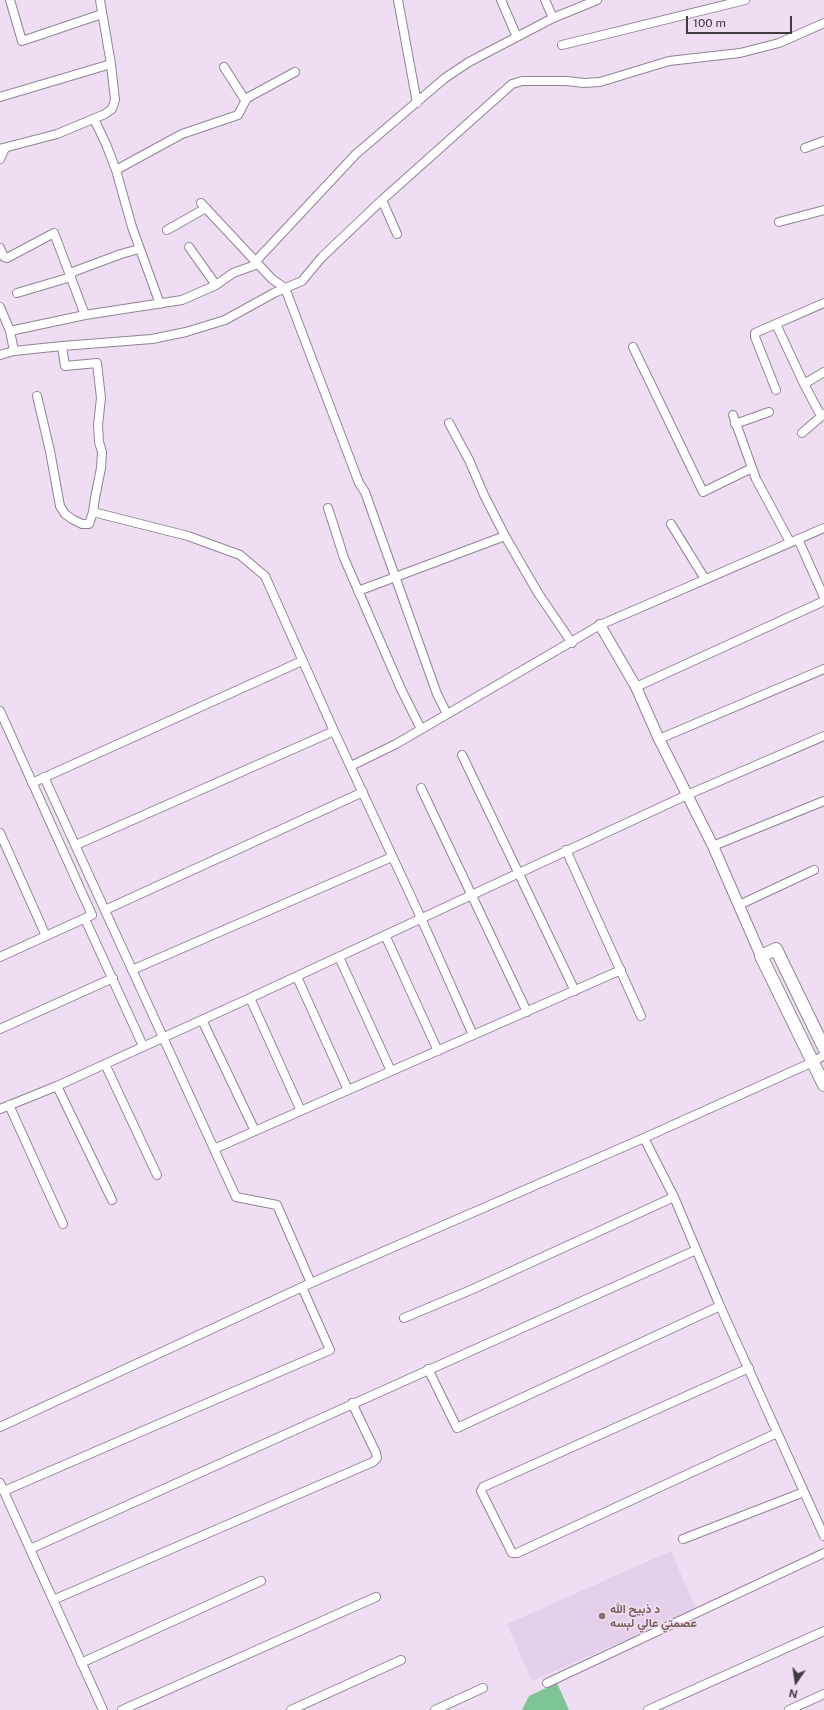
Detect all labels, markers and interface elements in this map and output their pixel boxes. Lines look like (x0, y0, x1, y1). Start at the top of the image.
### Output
scale bar (688, 8, 794, 34)
text: 100 m (693, 16, 726, 30)
place label: د ذبیح الله عصمتي عالي لېسه (610, 1602, 697, 1630)
marker: د ذبیح الله عصمتي عالي لېسه (597, 1611, 607, 1621)
north arrow (776, 1662, 816, 1702)
text: N (788, 1687, 799, 1701)

